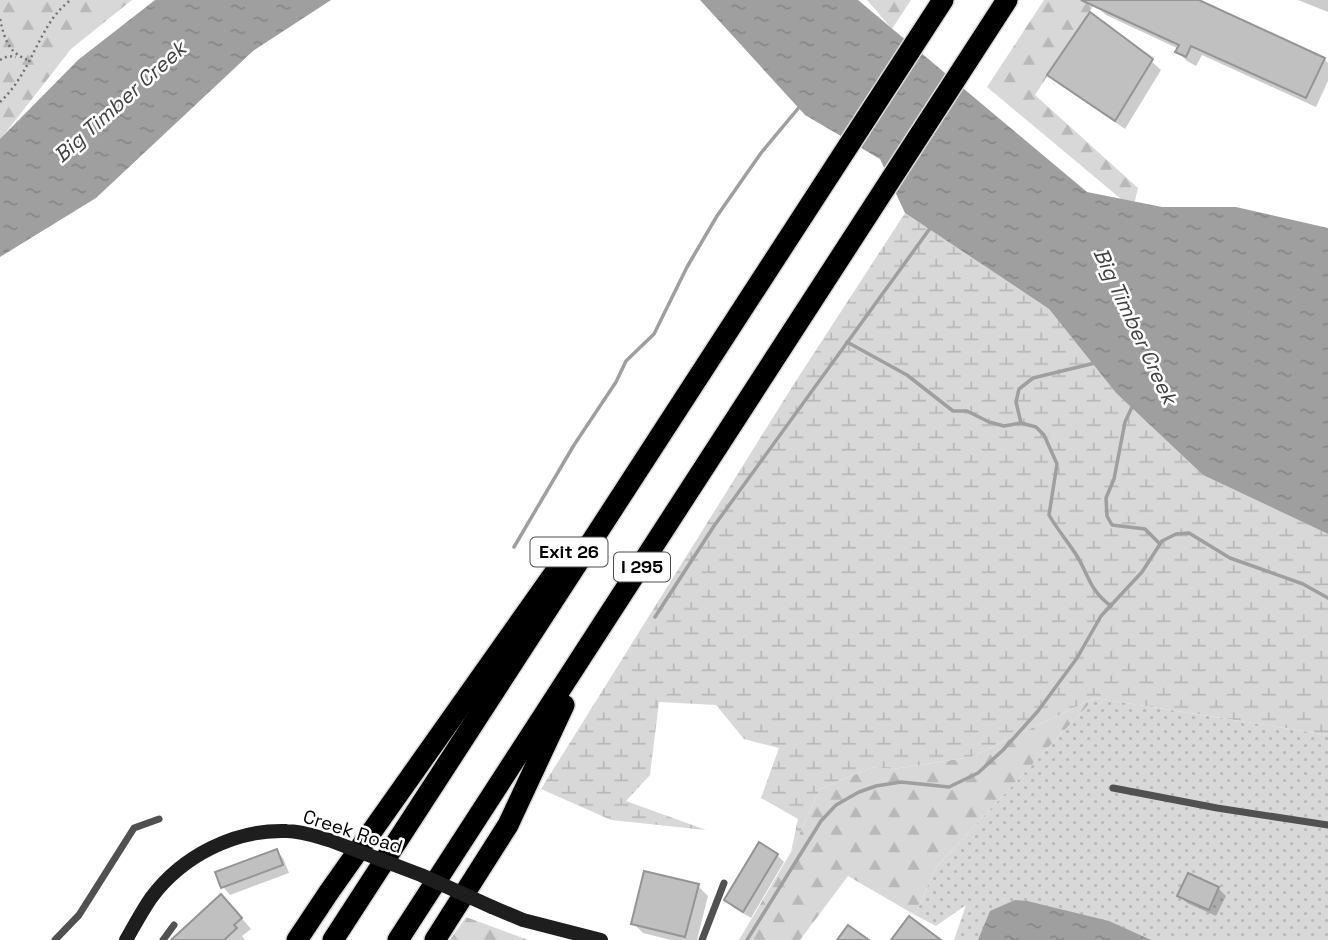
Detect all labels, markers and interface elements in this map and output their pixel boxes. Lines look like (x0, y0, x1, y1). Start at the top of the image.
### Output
water label: Big Timber Creek (48, 33, 194, 168)
water label: Big Timber Creek (1087, 243, 1185, 411)
road number: Exit 26 (530, 538, 608, 566)
road number: I 295 (614, 552, 670, 582)
street label: Creek Road (300, 804, 406, 859)

